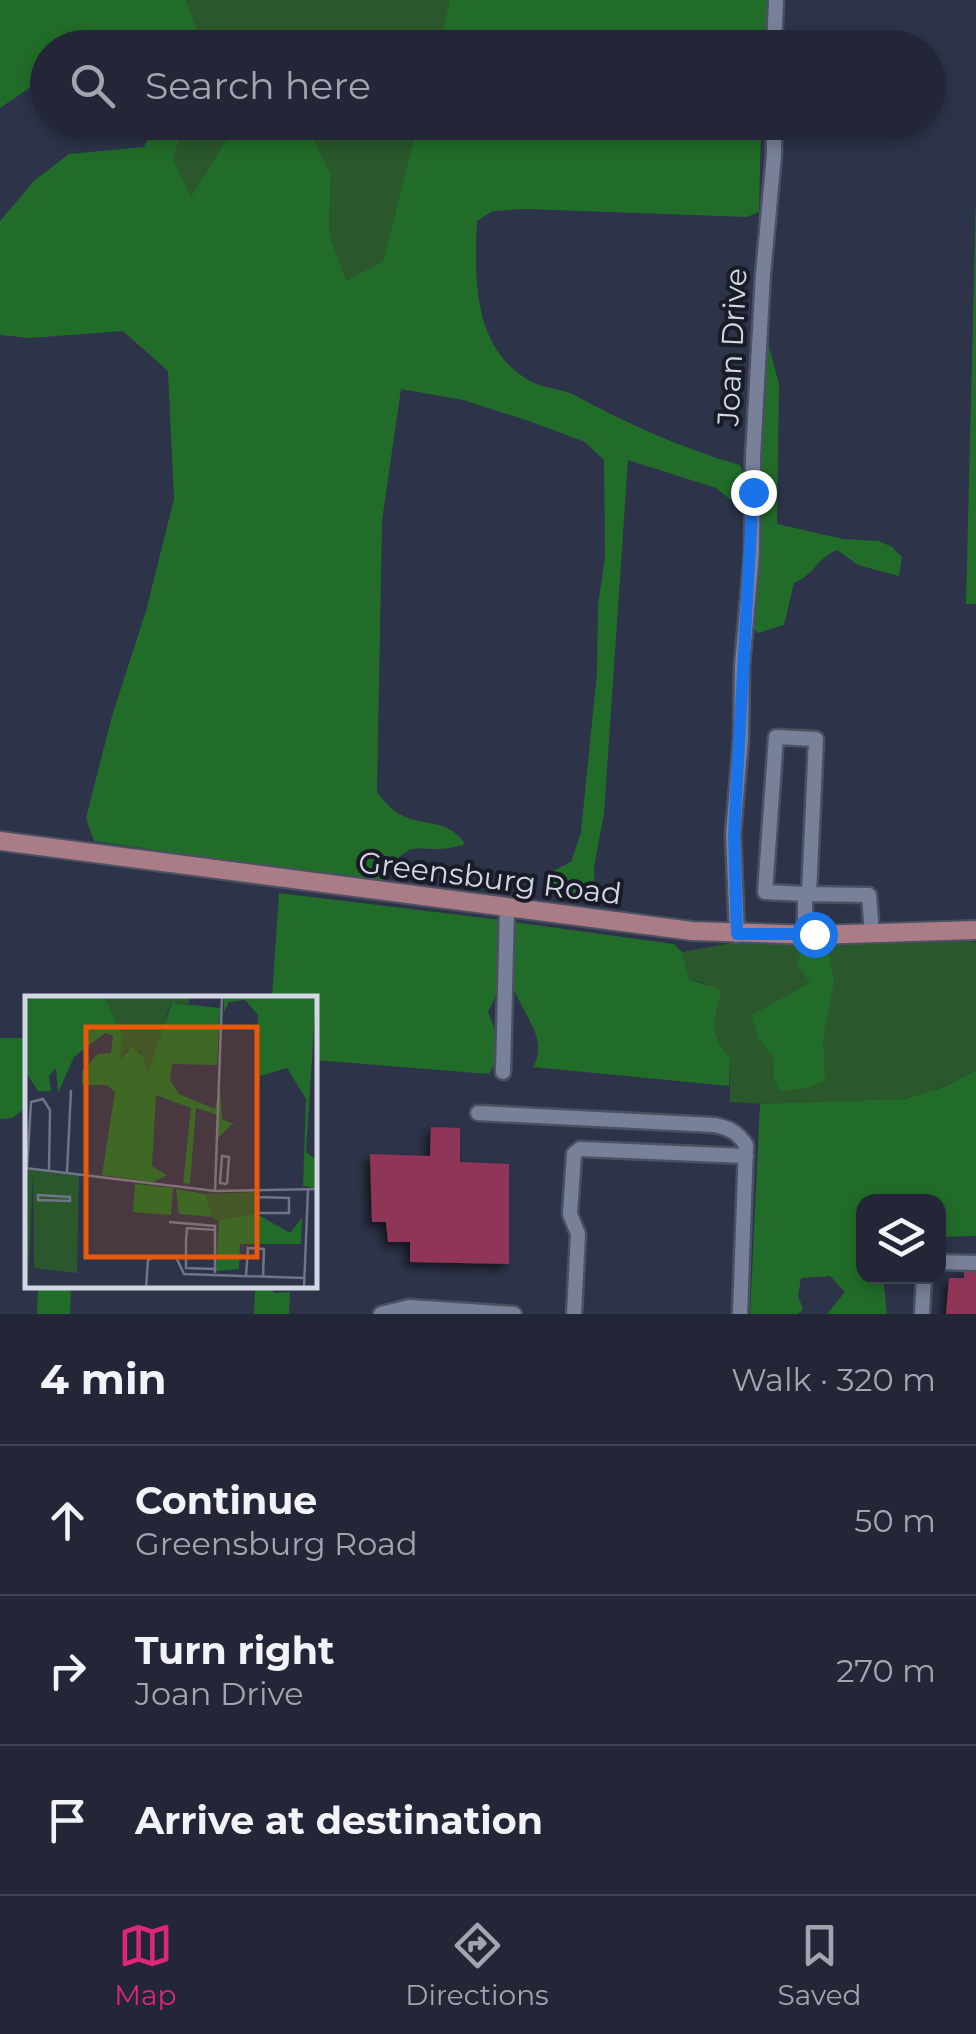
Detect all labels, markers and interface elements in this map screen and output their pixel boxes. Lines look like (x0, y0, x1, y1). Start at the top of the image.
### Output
search box (30, 30, 946, 140)
icon: search (65, 58, 120, 113)
text: Search here (145, 62, 371, 109)
street label: Joan Drive (709, 267, 755, 428)
route end (731, 470, 777, 516)
street label: Greensburg Road (356, 843, 624, 913)
route start (792, 912, 838, 958)
inset map (25, 996, 318, 1289)
map controls (856, 1194, 946, 1284)
button: layers (856, 1194, 946, 1284)
text: 4 min (40, 1353, 167, 1405)
text: Walk · 320 m (731, 1360, 936, 1399)
text: Continue (135, 1477, 317, 1524)
icon: ahead (40, 1493, 95, 1548)
text: 50 m (854, 1501, 936, 1540)
text: Greensburg Road (135, 1524, 418, 1563)
text: Turn right (135, 1627, 334, 1674)
icon: right (40, 1643, 95, 1698)
text: 270 m (836, 1651, 936, 1690)
text: Joan Drive (135, 1674, 304, 1713)
icon: arrive (40, 1793, 95, 1848)
text: Arrive at destination (135, 1797, 543, 1844)
tab: Map (114, 1918, 177, 2012)
tab: Directions (405, 1918, 549, 2012)
tab: Saved (777, 1918, 862, 2012)

